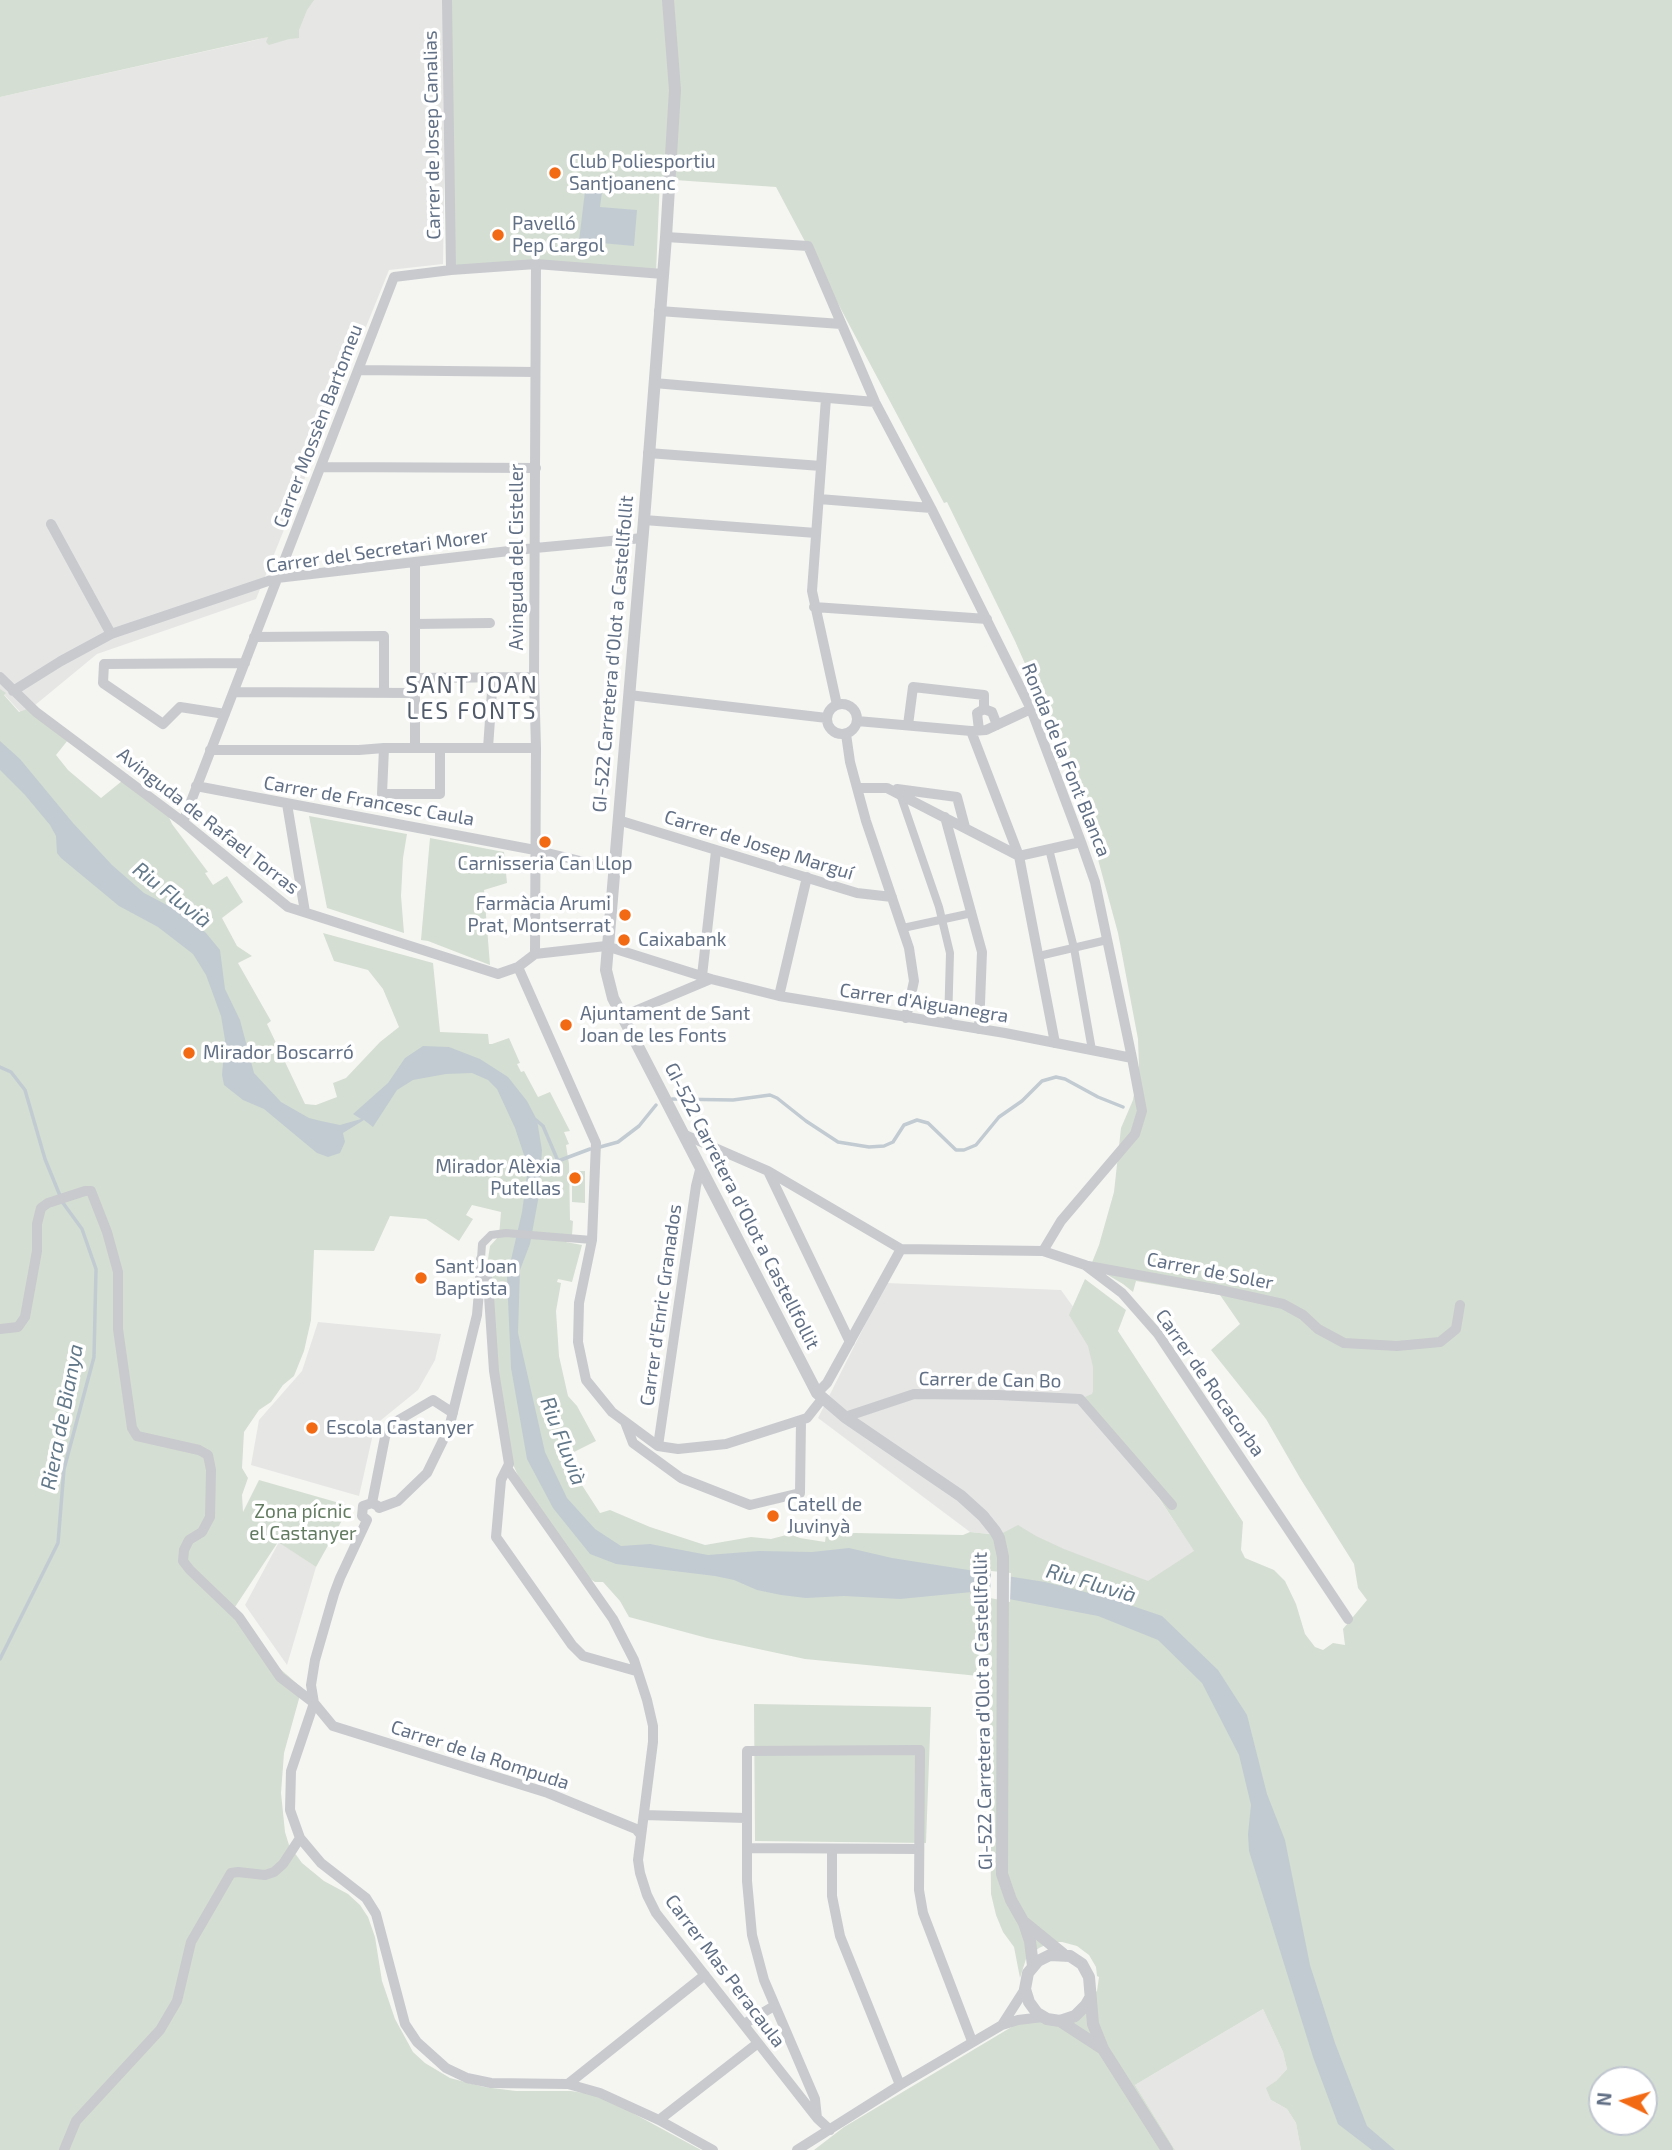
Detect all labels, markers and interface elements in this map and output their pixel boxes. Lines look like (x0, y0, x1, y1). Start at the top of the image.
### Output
street label: Carrer de Josep Canalias (419, 30, 445, 240)
place label: Club Poliesportiu Santjoanenc (569, 151, 716, 195)
marker: Club Poliesportiu Santjoanenc (547, 165, 563, 181)
place label: Pavelló Pep Cargol (512, 213, 604, 257)
marker: Pavelló Pep Cargol (490, 227, 506, 243)
street label: Carrer Mossèn Bartomeu (269, 321, 367, 531)
street label: Avinguda del Cisteller (506, 464, 528, 650)
street label: GI-522 Carretera d'Olot a Castellfollit (588, 495, 638, 813)
street label: Carrer del Secretari Morer (265, 524, 489, 578)
street label: Ronda de la Font Blanca (1017, 660, 1115, 860)
district label: SANT JOAN LES FONTS (406, 671, 538, 725)
street label: Avinguda de Rafael Torras (113, 743, 303, 899)
street label: Carrer de Francesc Caula (262, 771, 476, 831)
street label: Carrer de Josep Marguí (662, 805, 856, 885)
marker: Carnisseria Can Llop (537, 834, 553, 850)
place label: Carnisseria Can Llop (458, 853, 632, 875)
water label: Riu Fluvià (128, 857, 216, 933)
place label: Farmàcia Arumi Prat, Montserrat (467, 893, 611, 937)
marker: Farmàcia Arumi Prat, Montserrat (617, 907, 633, 923)
place label: Caixabank (638, 929, 726, 951)
marker: Caixabank (616, 932, 632, 948)
street label: Carrer d'Aiguanegra (838, 978, 1010, 1028)
place label: Ajuntament de Sant Joan de les Fonts (580, 1003, 750, 1047)
marker: Ajuntament de Sant Joan de les Fonts (558, 1017, 574, 1033)
place label: Mirador Boscarró (203, 1042, 354, 1064)
marker: Mirador Boscarró (181, 1045, 197, 1061)
street label: GI-522 Carretera d'Olot a Castellfollit (660, 1059, 824, 1353)
place label: Mirador Alèxia Putellas (435, 1156, 561, 1200)
marker: Mirador Alèxia Putellas (567, 1170, 583, 1186)
street label: Carrer d'Enric Granados (636, 1203, 686, 1407)
street label: Carrer de Soler (1145, 1248, 1275, 1294)
place label: Sant Joan Baptista (435, 1256, 517, 1300)
marker: Sant Joan Baptista (413, 1270, 429, 1286)
street label: Carrer de Rocacorba (1151, 1305, 1269, 1461)
water label: Riera de Bianya (36, 1342, 88, 1492)
street label: Carrer de Can Bo (918, 1367, 1062, 1393)
water label: Riu Fluvià (535, 1393, 591, 1489)
place label: Escola Castanyer (326, 1417, 474, 1439)
marker: Escola Castanyer (304, 1420, 320, 1436)
place label: Catell de Juvinyà (787, 1494, 862, 1538)
park label: Zona pícnic el Castanyer (249, 1501, 357, 1545)
marker: Catell de Juvinyà (765, 1508, 781, 1524)
street label: GI-522 Carretera d'Olot a Castellfollit (969, 1552, 997, 1870)
water label: Riu Fluvià (1043, 1558, 1139, 1608)
street label: Carrer de la Rompuda (388, 1715, 572, 1795)
street label: Carrer Mas Peracaula (660, 1890, 790, 2052)
north arrow (1588, 2066, 1658, 2136)
text: N (1592, 2091, 1616, 2107)

